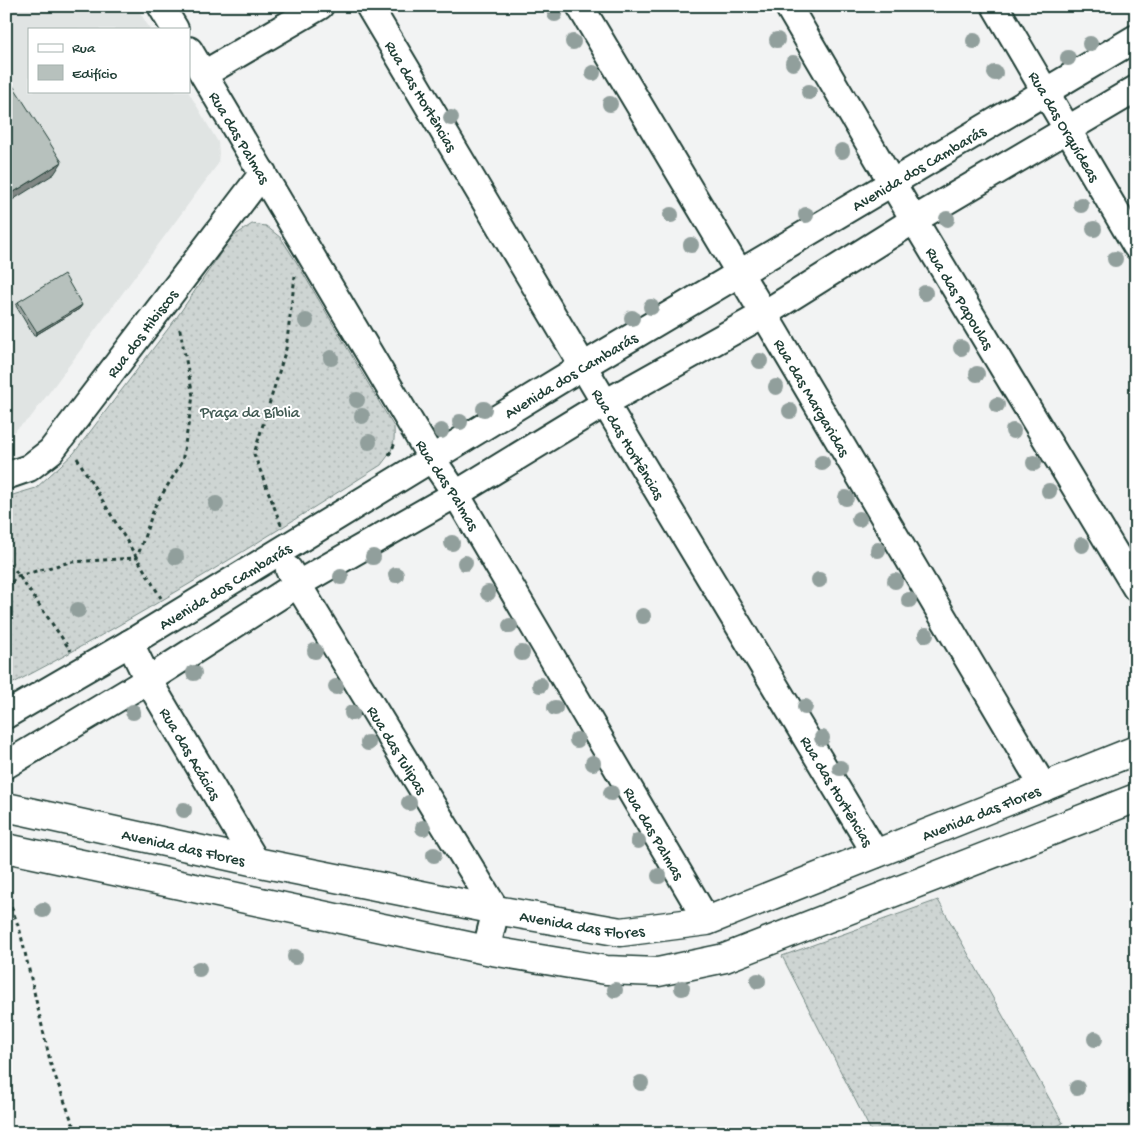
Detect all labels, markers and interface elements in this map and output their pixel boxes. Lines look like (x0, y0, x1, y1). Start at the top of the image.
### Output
legend (28, 28, 190, 92)
street label: Rua das Hortências (379, 38, 460, 157)
text: Rua (72, 40, 96, 58)
text: Edifício (72, 66, 118, 84)
street label: Rua das Orquídeas (1023, 69, 1103, 187)
street label: Rua das Palmas (203, 89, 273, 189)
street label: Avenida dos Cambarás (850, 123, 991, 217)
street label: Rua das Papoulas (920, 245, 997, 355)
street label: Rua dos Hibiscos (104, 286, 184, 383)
street label: Avenida dos Cambarás (502, 329, 643, 425)
street label: Rua das Margaridas (768, 336, 853, 462)
street label: Rua das Hortências (586, 386, 667, 505)
park label: Praça da Bíblia (199, 405, 301, 424)
street label: Rua das Palmas (410, 437, 482, 536)
street label: Avenida dos Cambarás (156, 540, 297, 636)
street label: Rua das Tulipas (361, 704, 430, 800)
street label: Rua das Acácias (154, 705, 224, 805)
street label: Rua das Hortências (794, 734, 876, 852)
street label: Avenida das Flores (920, 783, 1045, 847)
street label: Rua das Palmas (618, 785, 687, 885)
street label: Avenida das Flores (120, 827, 248, 873)
street label: Avenida das Flores (518, 908, 647, 945)

